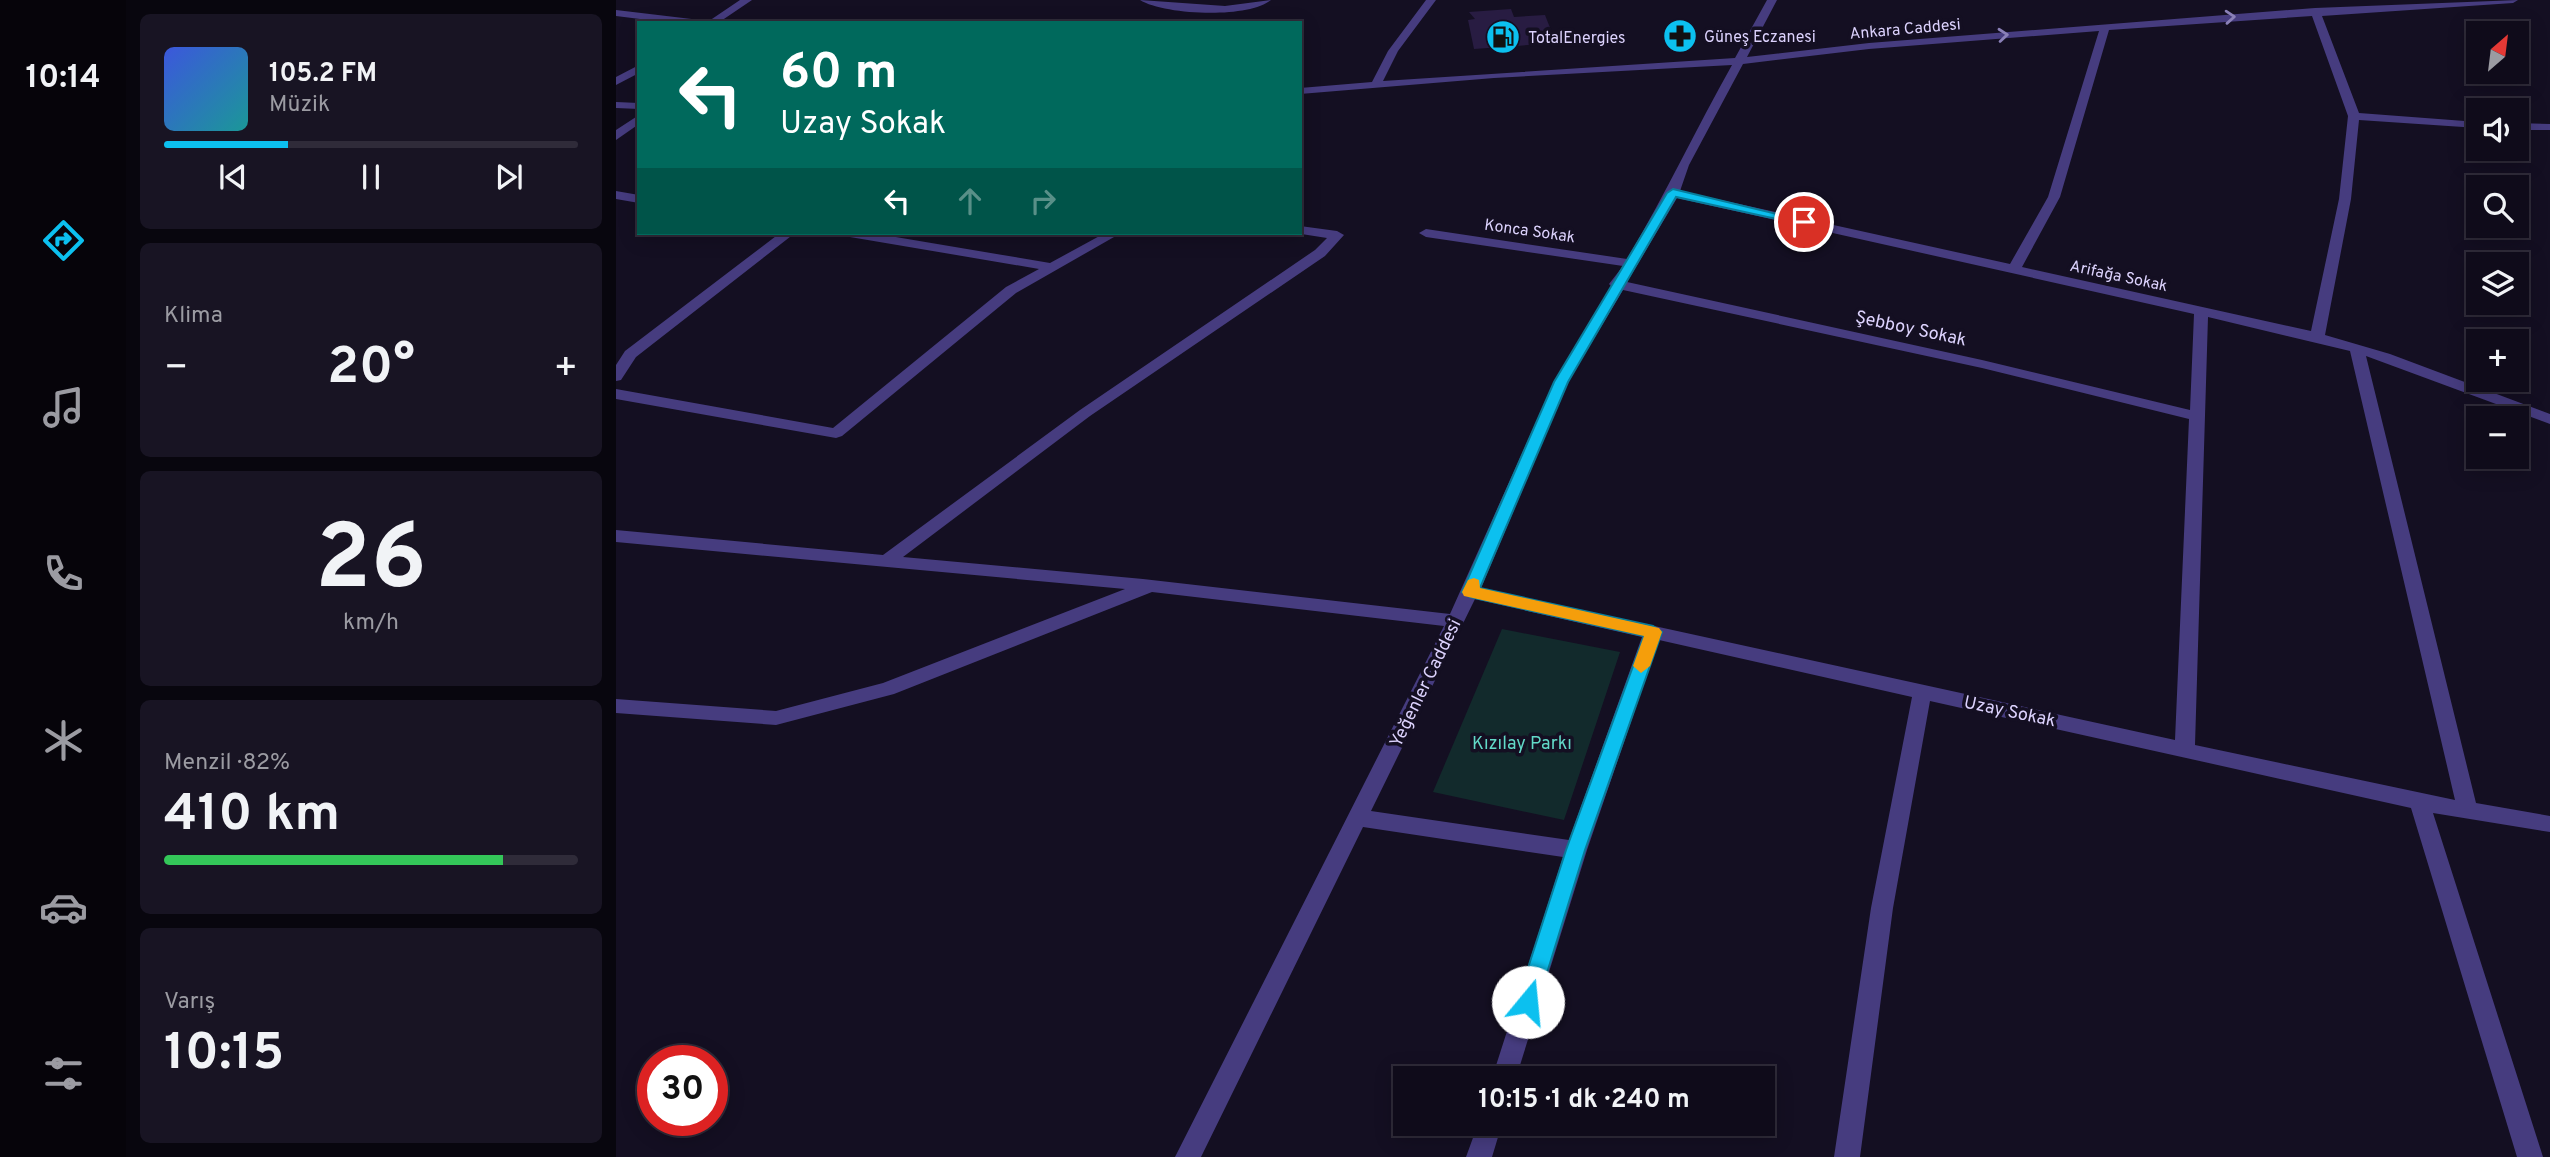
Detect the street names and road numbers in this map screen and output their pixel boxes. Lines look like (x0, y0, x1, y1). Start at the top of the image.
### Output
street label: Ankara Caddesi (1849, 15, 1962, 45)
street label: Konca Sokak (1483, 216, 1576, 248)
street label: Arifağa Sokak (2068, 257, 2169, 297)
street label: Şebboy Sokak (1853, 306, 1968, 352)
street label: Yeğenler Caddesi (1385, 616, 1467, 752)
street label: Uzay Sokak (1962, 692, 2058, 733)

